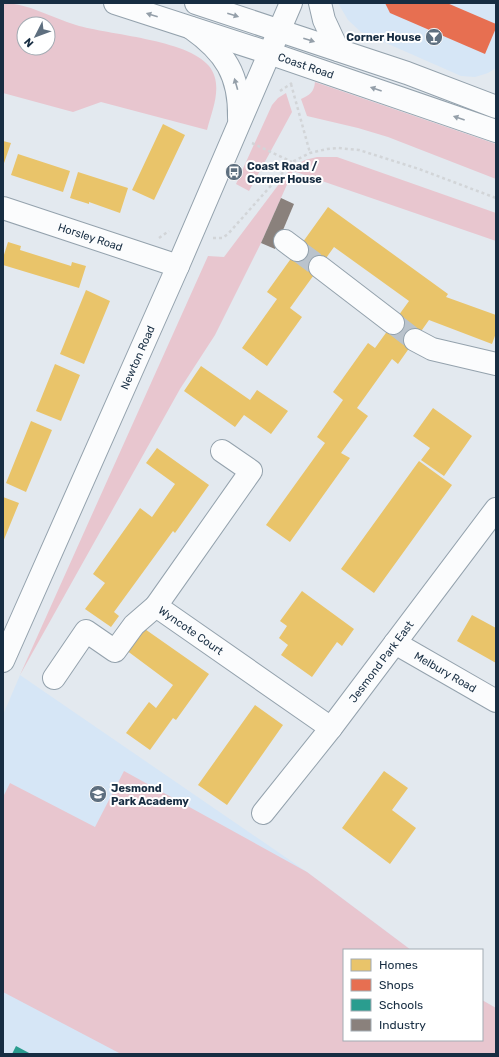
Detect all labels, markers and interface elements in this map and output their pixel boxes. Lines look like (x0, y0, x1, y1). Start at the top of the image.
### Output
one-way arrow (146, 12, 158, 18)
one-way arrow (227, 12, 239, 18)
north arrow (16, 16, 56, 56)
bar icon: Corner House (424, 27, 444, 47)
place label: Corner House (346, 31, 421, 44)
text: N (21, 35, 36, 50)
one-way arrow (303, 37, 315, 43)
street label: Coast Road (276, 50, 336, 81)
one-way arrow (233, 78, 239, 90)
one-way arrow (370, 86, 382, 92)
one-way arrow (453, 114, 465, 120)
place label: Coast Road / Corner House (247, 160, 322, 186)
bus stop icon: Coast Road / Corner House (224, 162, 244, 182)
street label: Horsley Road (56, 220, 124, 254)
street label: Newton Road (118, 323, 157, 391)
street label: Wyncote Court (156, 603, 226, 658)
street label: Jesmond Park East (346, 618, 416, 705)
street label: Melbury Road (412, 649, 479, 695)
place label: Jesmond Park Academy (111, 782, 189, 808)
school or university icon: Jesmond Park Academy (88, 784, 108, 804)
legend (343, 949, 483, 1041)
text: Homes (379, 958, 418, 972)
text: Shops (379, 978, 414, 992)
text: Schools (379, 998, 423, 1012)
text: Industry (379, 1018, 426, 1032)

